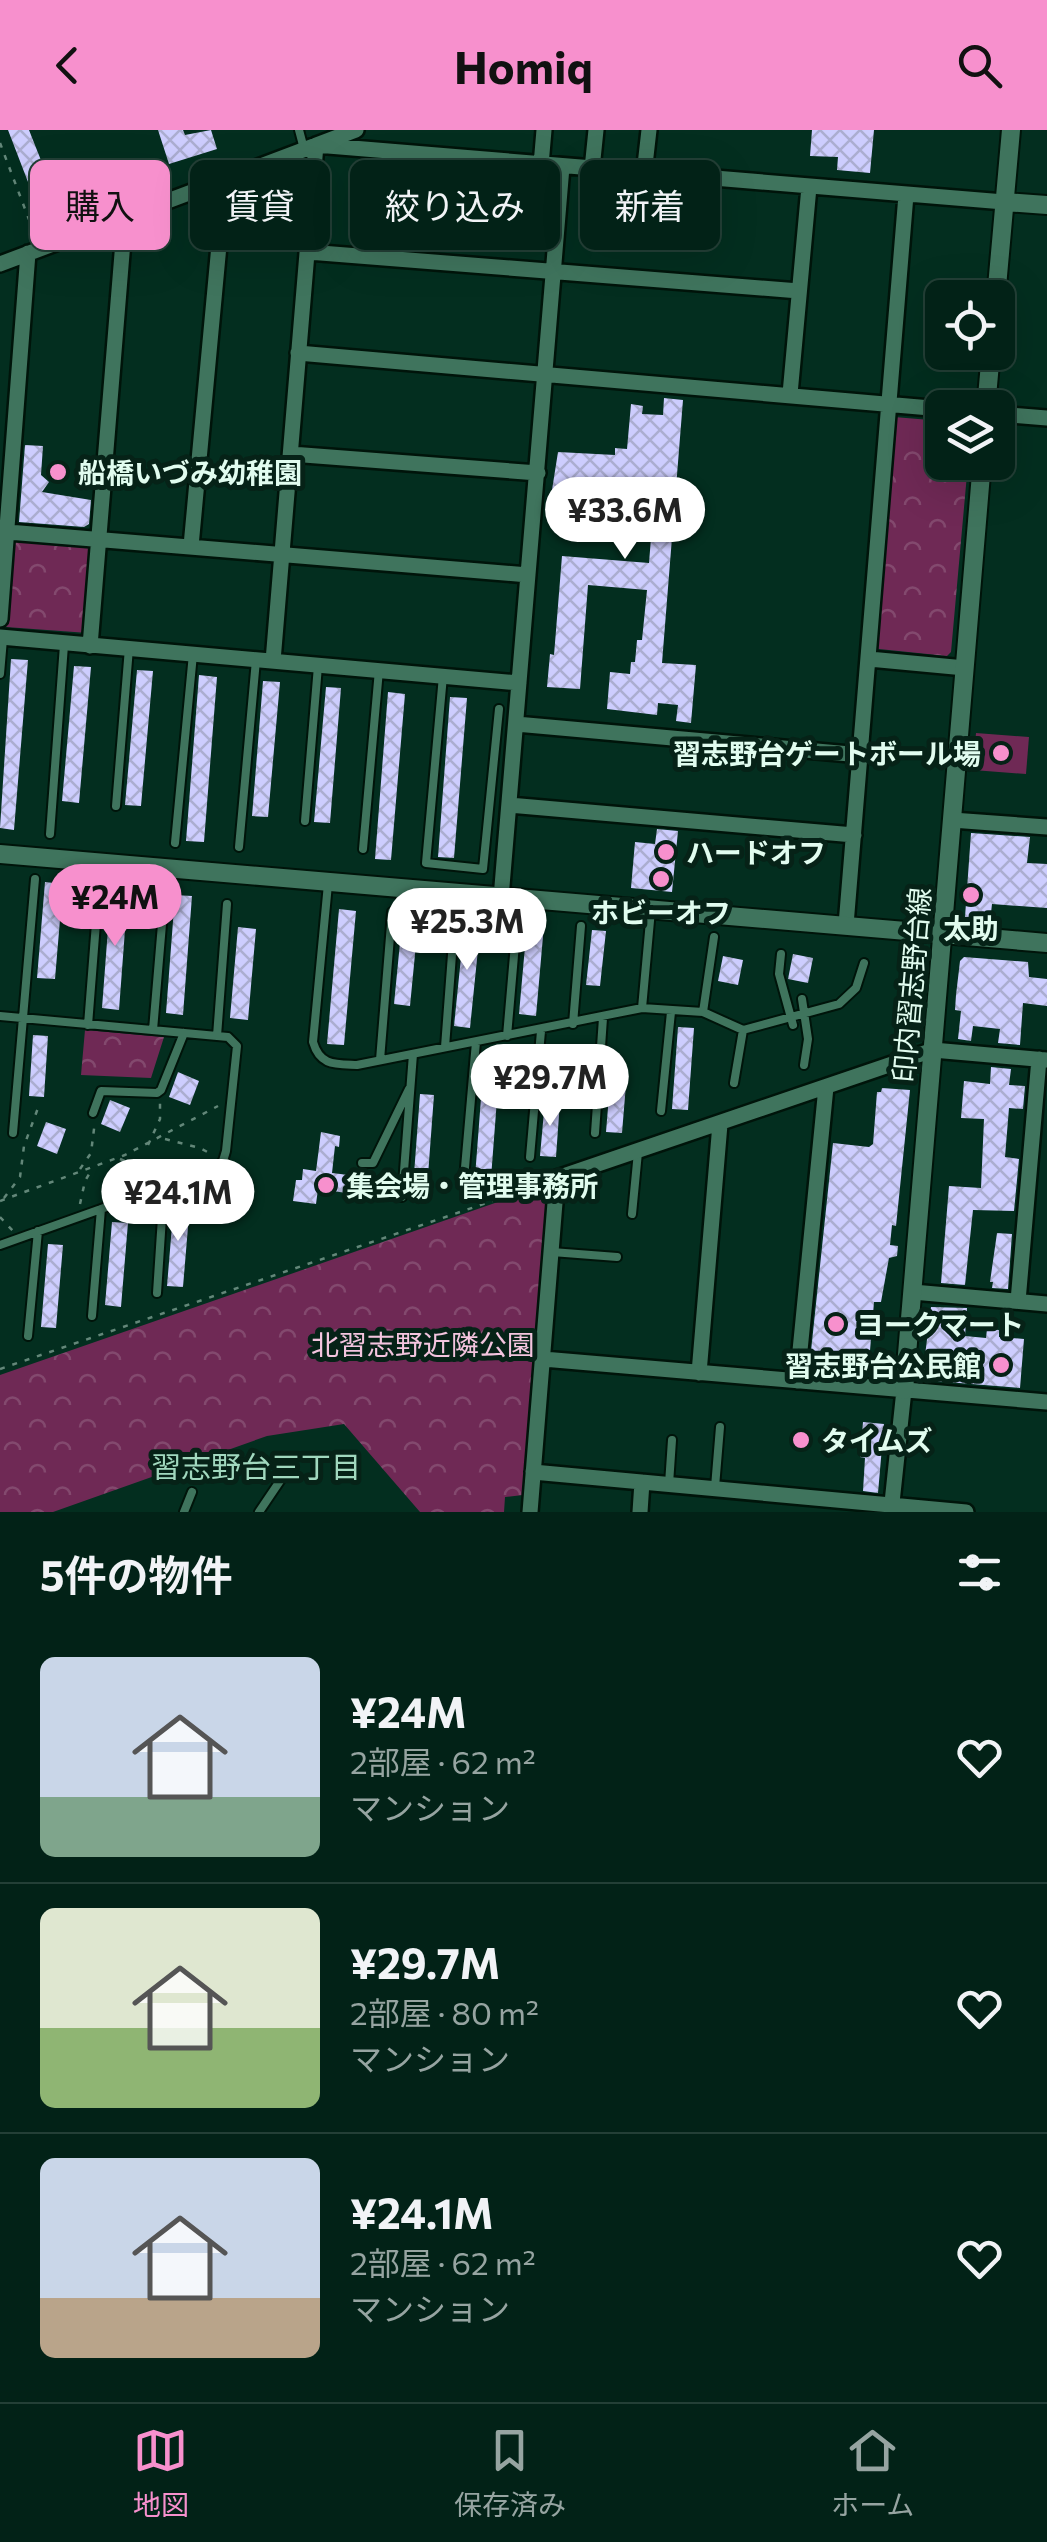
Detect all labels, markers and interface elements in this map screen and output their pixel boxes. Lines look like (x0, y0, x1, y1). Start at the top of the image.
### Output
icon: back (40, 38, 95, 93)
text: Homiq (454, 38, 593, 93)
icon: search (952, 38, 1007, 93)
chip: 購入 (30, 160, 170, 250)
chip: 賃貸 (190, 160, 330, 250)
chip: 絞り込み (350, 160, 560, 250)
chip: 新着 (580, 160, 720, 250)
map controls (925, 280, 1015, 480)
button: locate (925, 280, 1015, 370)
button: layers (925, 390, 1015, 480)
place label: 船橋いづみ幼稚園 (78, 455, 302, 489)
marker: 船橋いづみ幼稚園 (47, 461, 69, 483)
pin: ¥33.6M (544, 477, 706, 562)
text: ¥33.6M (567, 489, 683, 529)
place label: 習志野台ゲートボール場 (673, 736, 981, 770)
marker: 習志野台ゲートボール場 (990, 742, 1012, 764)
place label: ハードオフ (686, 835, 826, 869)
marker: ハードオフ (655, 841, 677, 863)
pin: ¥24M (56, 864, 174, 949)
marker: ホビーオフ (650, 868, 672, 890)
text: ¥24M (71, 876, 159, 916)
marker: 太助 (960, 884, 982, 906)
street label: 印内習志野台線 (886, 886, 936, 1084)
pin: ¥25.3M (386, 888, 548, 973)
place label: ホビーオフ (591, 895, 731, 929)
text: ¥25.3M (410, 900, 524, 940)
place label: 太助 (943, 911, 999, 945)
pin: ¥29.7M (469, 1044, 631, 1129)
text: ¥29.7M (493, 1056, 607, 1096)
pin: ¥24.1M (97, 1159, 259, 1244)
place label: 集会場・管理事務所 (346, 1168, 598, 1202)
text: ¥24.1M (123, 1171, 233, 1211)
marker: 集会場・管理事務所 (315, 1174, 337, 1196)
place label: ヨークマート (856, 1307, 1024, 1341)
marker: ヨークマート (825, 1313, 847, 1335)
park label: 北習志野近隣公園 (311, 1327, 535, 1361)
place label: 習志野台公民館 (785, 1348, 981, 1382)
marker: 習志野台公民館 (990, 1354, 1012, 1376)
place label: タイムズ (821, 1423, 932, 1457)
marker: タイムズ (790, 1429, 812, 1451)
district label: 習志野台三丁目 (151, 1447, 361, 1484)
icon: filters (952, 1545, 1007, 1600)
text: 5件の物件 (40, 1548, 233, 1600)
text: ¥24M (350, 1685, 467, 1737)
icon: home (120, 1697, 240, 1817)
icon: heart (952, 1730, 1007, 1785)
text: 2部屋 · 62 m² (350, 1741, 536, 1781)
text: マンション (350, 1787, 510, 1827)
text: ¥29.7M (350, 1936, 500, 1988)
icon: home (120, 1948, 240, 2068)
icon: heart (952, 1981, 1007, 2036)
text: 2部屋 · 80 m² (350, 1992, 539, 2032)
text: マンション (350, 2038, 510, 2078)
text: ¥24.1M (350, 2186, 493, 2238)
icon: home (120, 2198, 240, 2318)
icon: heart (952, 2231, 1007, 2286)
text: 2部屋 · 62 m² (350, 2242, 536, 2282)
text: マンション (350, 2288, 510, 2328)
tab: 地図 (133, 2423, 189, 2523)
tab: 保存済み (454, 2423, 566, 2523)
tab: ホーム (831, 2423, 914, 2523)

